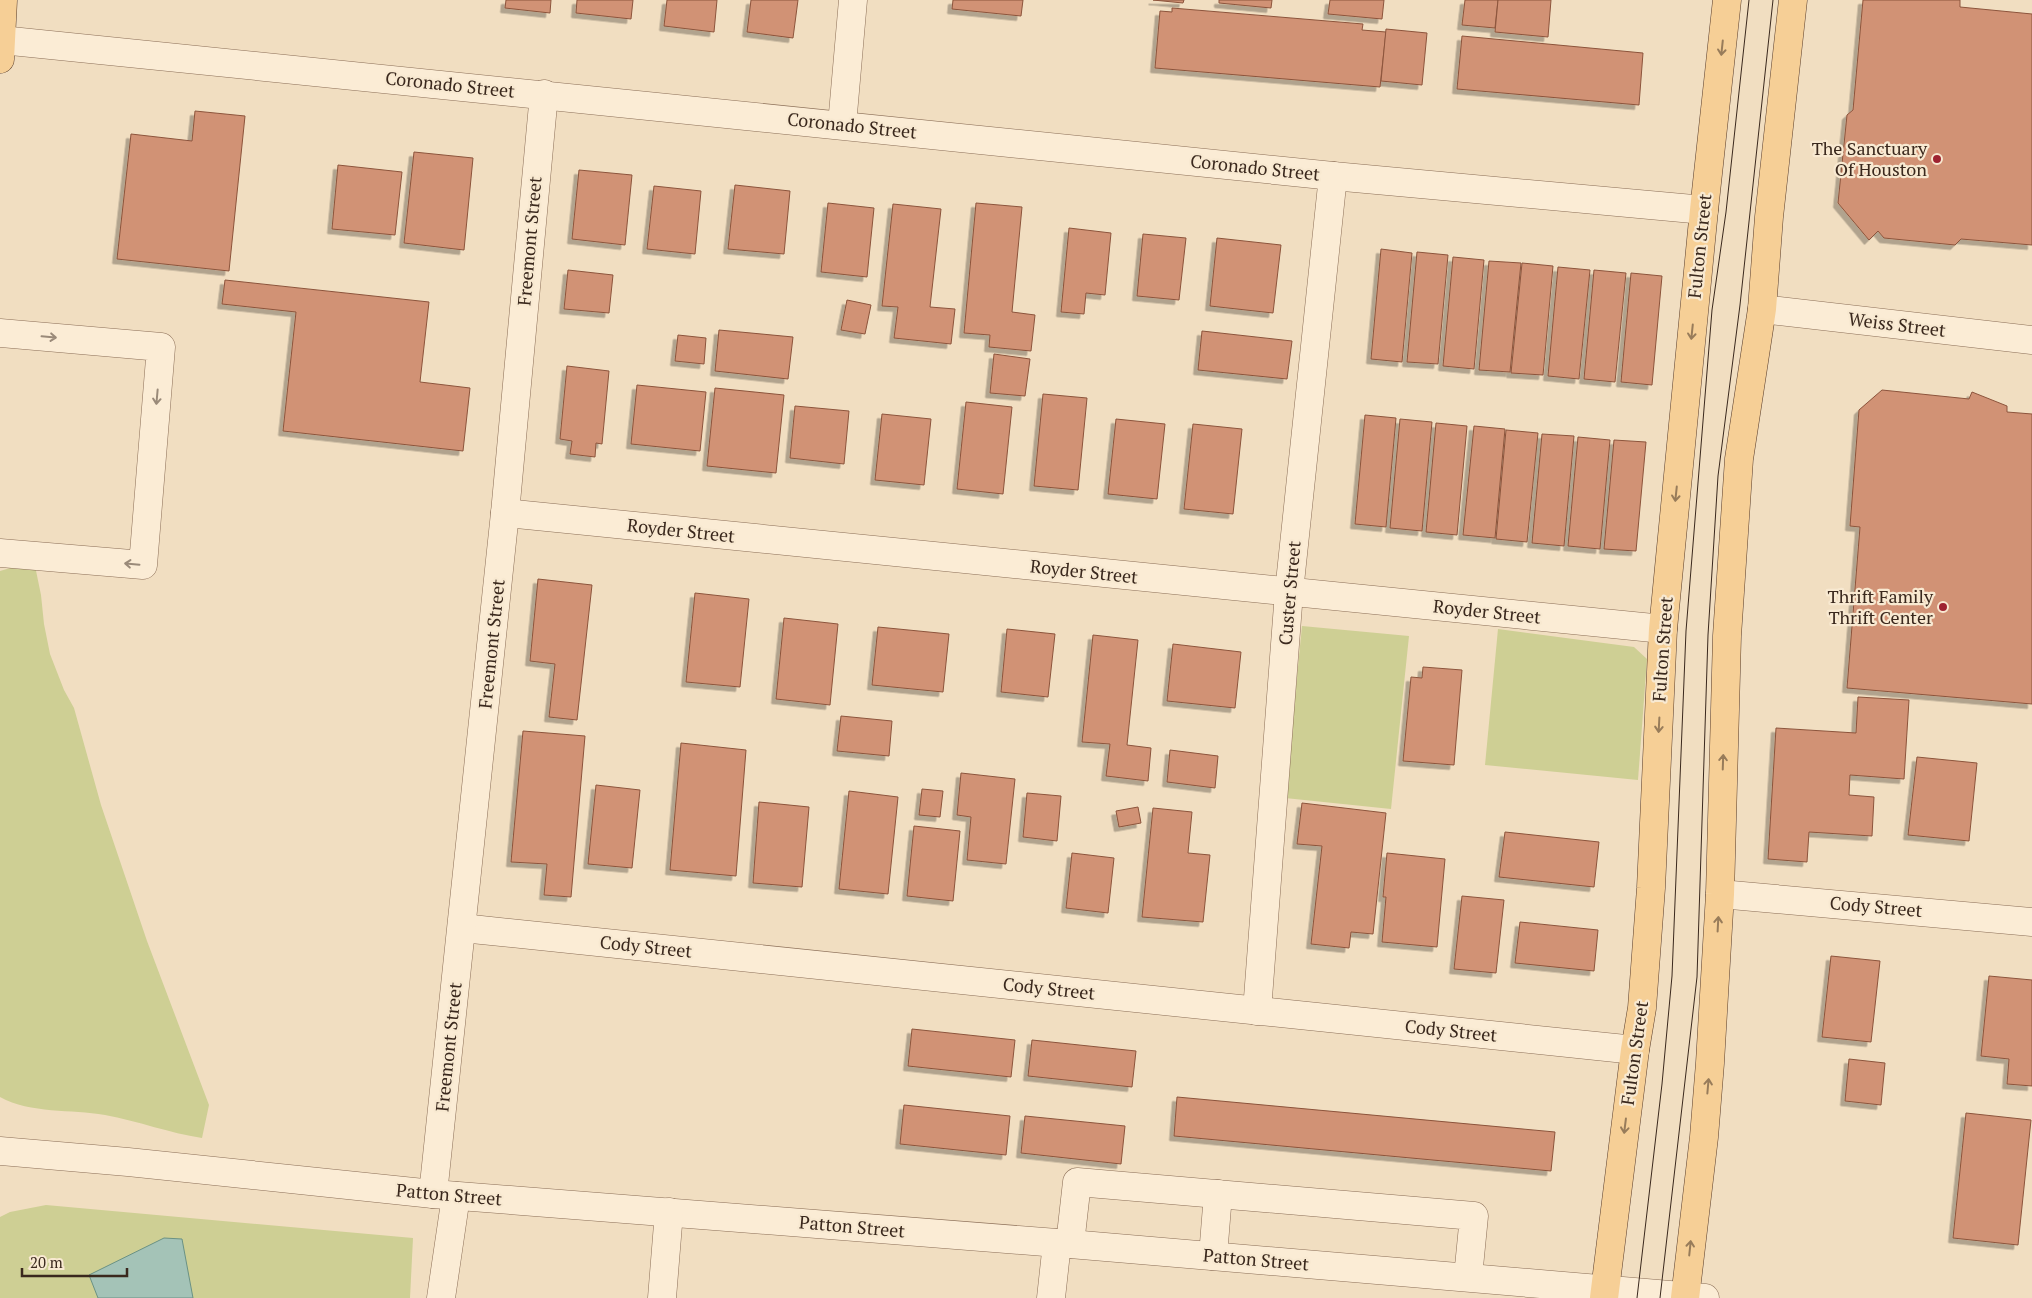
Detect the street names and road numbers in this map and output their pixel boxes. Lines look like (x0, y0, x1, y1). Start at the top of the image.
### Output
street label: Coronado Street (384, 65, 516, 103)
street label: Coronado Street (786, 106, 918, 144)
street label: Coronado Street (1189, 148, 1321, 186)
street label: Freemont Street (511, 175, 547, 307)
street label: Fulton Street (1682, 192, 1716, 299)
street label: Weiss Street (1847, 306, 1948, 342)
street label: Royder Street (626, 512, 736, 548)
street label: Custer Street (1272, 539, 1306, 646)
street label: Royder Street (1029, 553, 1139, 589)
street label: Freemont Street (472, 578, 510, 710)
street label: Royder Street (1432, 593, 1542, 629)
street label: Fulton Street (1646, 595, 1678, 702)
street label: Cody Street (1829, 890, 1924, 922)
street label: Cody Street (599, 929, 694, 963)
street label: Cody Street (1002, 971, 1097, 1005)
street label: Freemont Street (429, 981, 467, 1113)
street label: Fulton Street (1615, 999, 1653, 1107)
street label: Cody Street (1404, 1013, 1499, 1047)
street label: Patton Street (395, 1177, 503, 1211)
street label: Patton Street (798, 1209, 906, 1243)
street label: Patton Street (1202, 1242, 1310, 1276)

